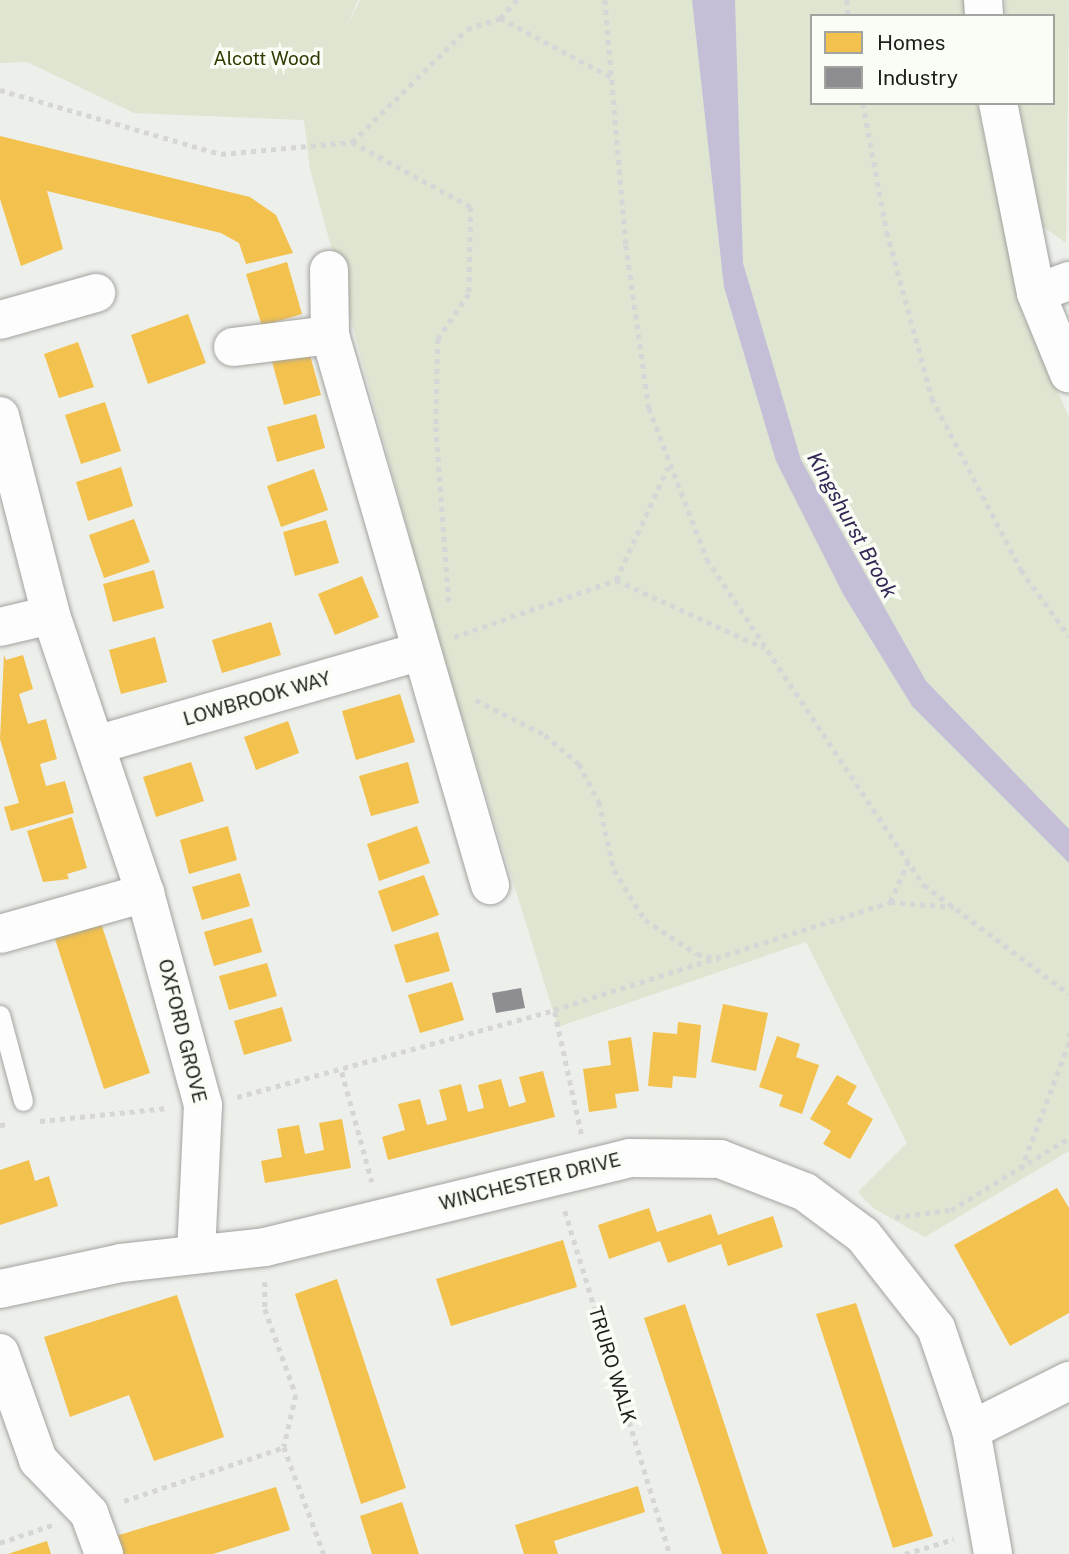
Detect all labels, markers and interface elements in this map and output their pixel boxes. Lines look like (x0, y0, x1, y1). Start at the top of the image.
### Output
legend (810, 14, 1055, 105)
text: Homes (877, 30, 945, 55)
park label: Alcott Wood (213, 48, 321, 70)
text: Industry (877, 65, 958, 90)
water label: Kingshurst Brook (801, 448, 903, 602)
street label: LOWBROOK WAY (180, 667, 334, 731)
street label: OXFORD GROVE (153, 957, 211, 1105)
street label: WINCHESTER DRIVE (437, 1148, 623, 1216)
street label: TRURO WALK (583, 1303, 641, 1427)

